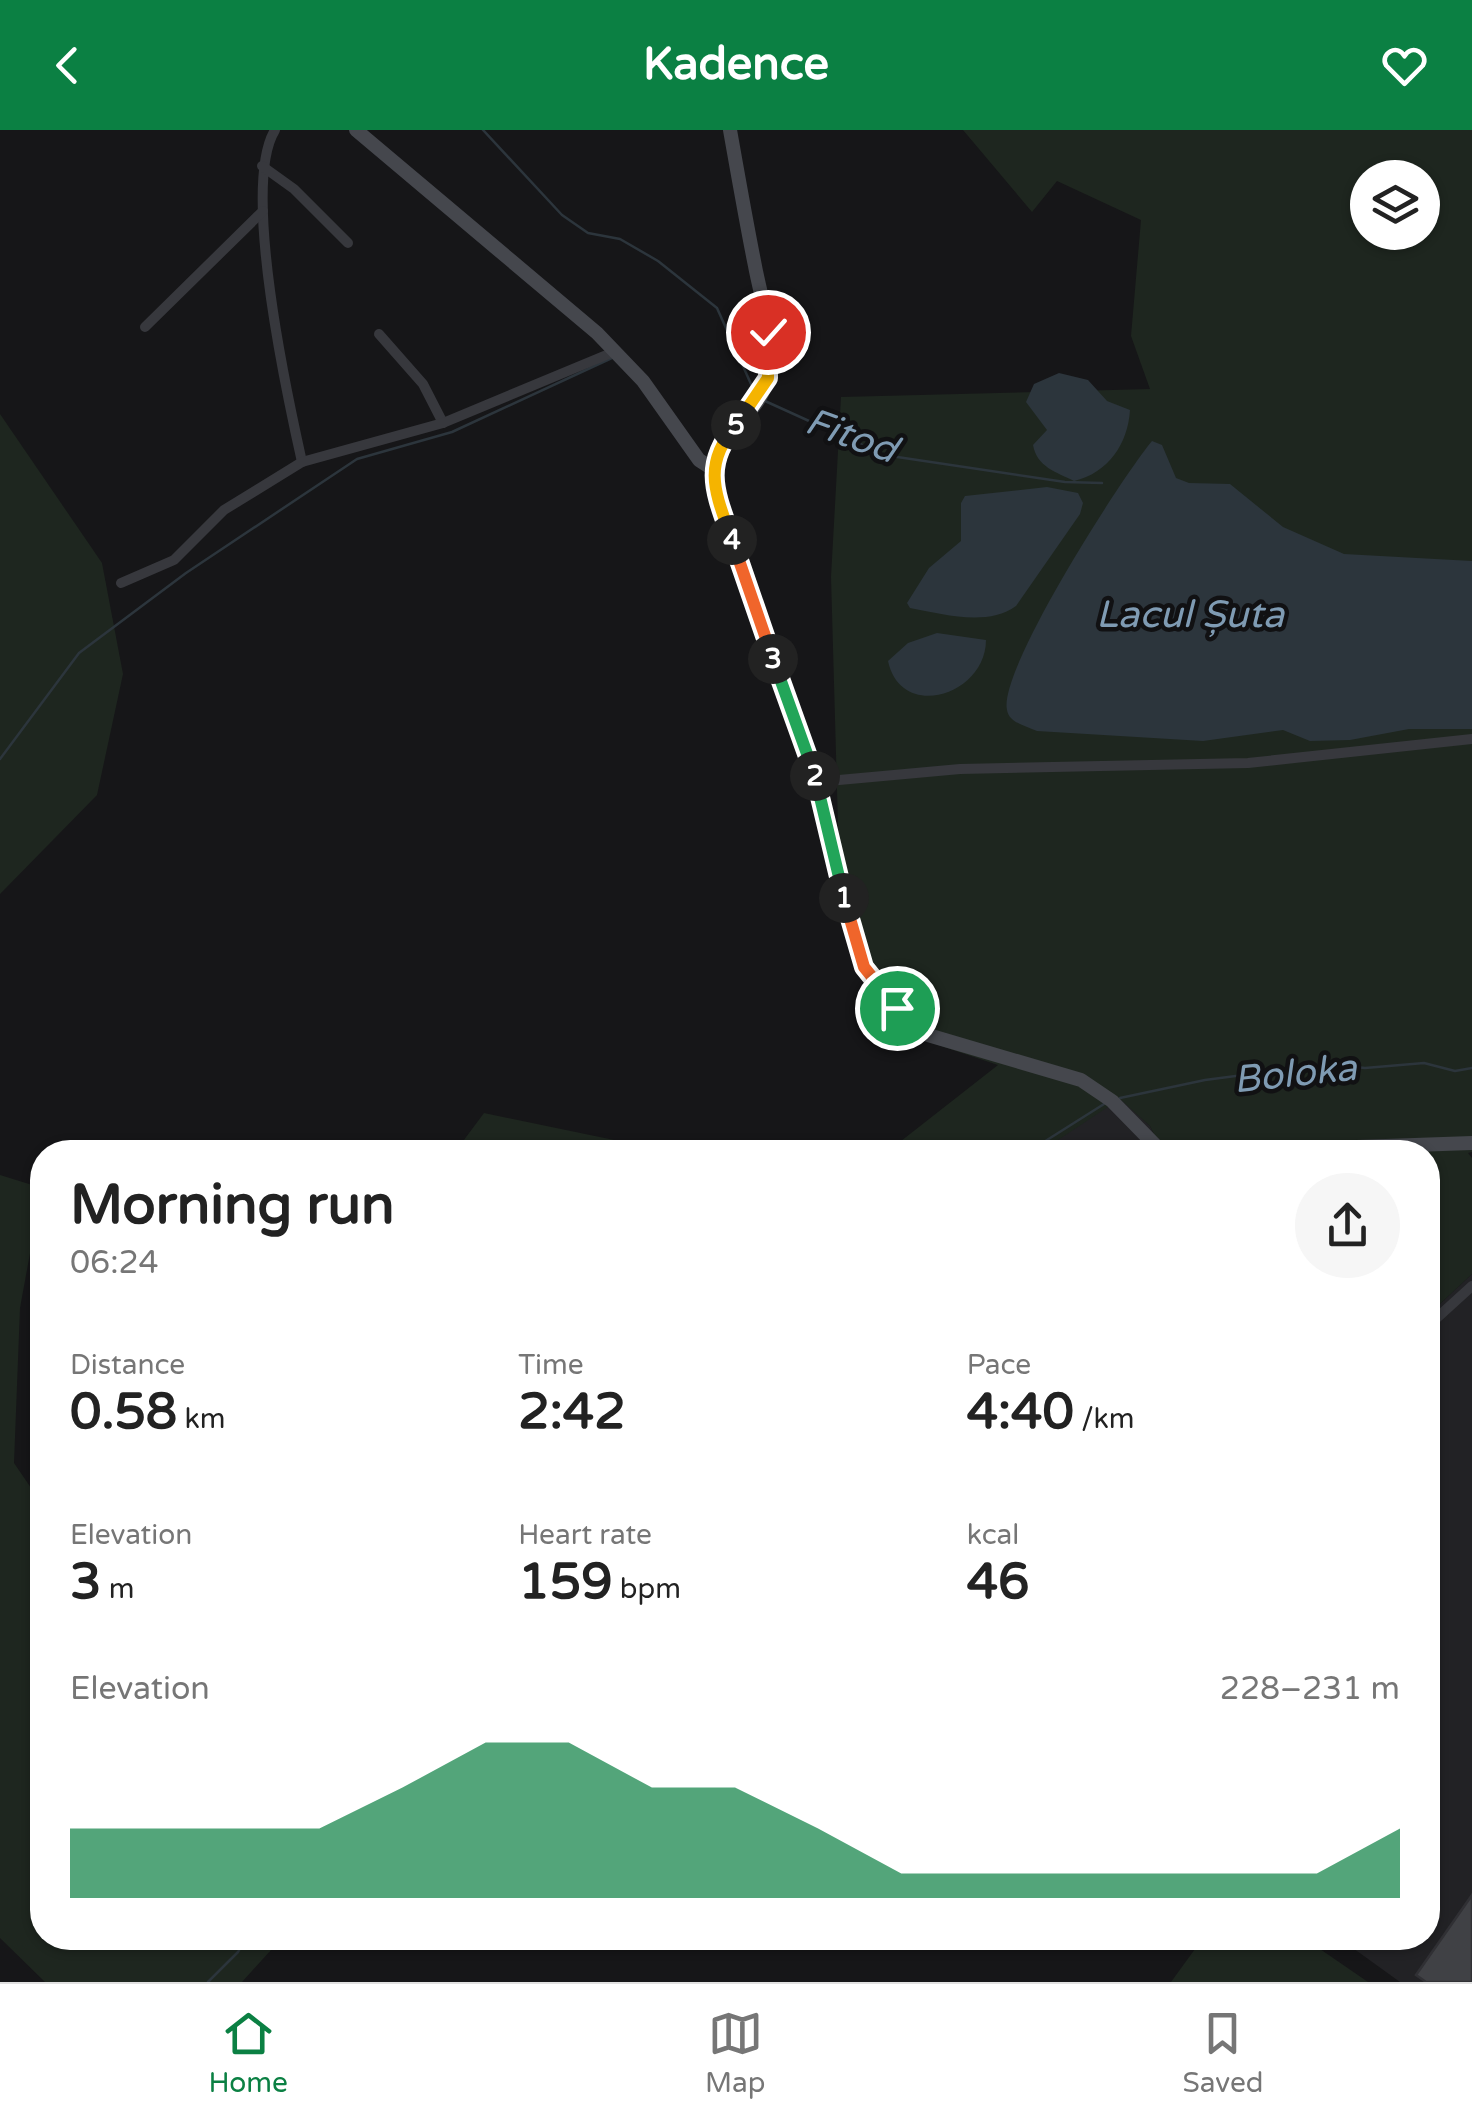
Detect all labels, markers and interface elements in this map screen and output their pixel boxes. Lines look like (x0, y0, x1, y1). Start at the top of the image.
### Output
icon: back (40, 38, 95, 93)
text: Kadence (643, 38, 829, 92)
icon: heart (1377, 38, 1432, 93)
map controls (1350, 160, 1440, 250)
button: layers (1350, 160, 1440, 250)
pin (726, 290, 811, 375)
icon: check (741, 305, 796, 360)
water label: Fitod (799, 398, 907, 475)
pin: 5 (711, 400, 761, 450)
text: 5 (727, 408, 745, 442)
pin: 4 (707, 515, 757, 565)
text: 4 (723, 523, 741, 557)
water label: Lacul Șuta (1096, 592, 1286, 638)
pin: 3 (748, 634, 798, 684)
text: 3 (764, 642, 782, 676)
pin: 2 (790, 751, 840, 801)
text: 2 (806, 759, 824, 793)
pin: 1 (819, 873, 869, 923)
text: 1 (835, 881, 853, 915)
pin (855, 966, 940, 1051)
icon: arrive (870, 981, 925, 1036)
water label: Boloka (1231, 1045, 1360, 1103)
text: Morning run (70, 1173, 395, 1239)
button: share (1295, 1173, 1400, 1278)
text: 06:24 (70, 1244, 159, 1282)
text: Distance (70, 1348, 185, 1382)
text: Time (518, 1348, 584, 1382)
text: Pace (967, 1348, 1031, 1382)
text: 0.58 (70, 1382, 177, 1442)
text: 2:42 (518, 1382, 626, 1442)
text: 4:40 (967, 1382, 1074, 1442)
text: km (177, 1402, 225, 1436)
text: /km (1074, 1402, 1135, 1436)
text: Elevation (70, 1518, 192, 1552)
text: Heart rate (518, 1518, 652, 1552)
text: kcal (967, 1518, 1019, 1552)
text: 3 (70, 1552, 101, 1612)
text: 159 (518, 1552, 613, 1612)
text: 46 (967, 1552, 1029, 1612)
text: m (101, 1572, 134, 1606)
text: bpm (613, 1572, 681, 1606)
text: Elevation (70, 1670, 210, 1708)
text: 228–231 m (1220, 1670, 1400, 1708)
tab: Home (209, 2006, 288, 2100)
tab: Map (705, 2006, 765, 2100)
tab: Saved (1183, 2006, 1263, 2100)

